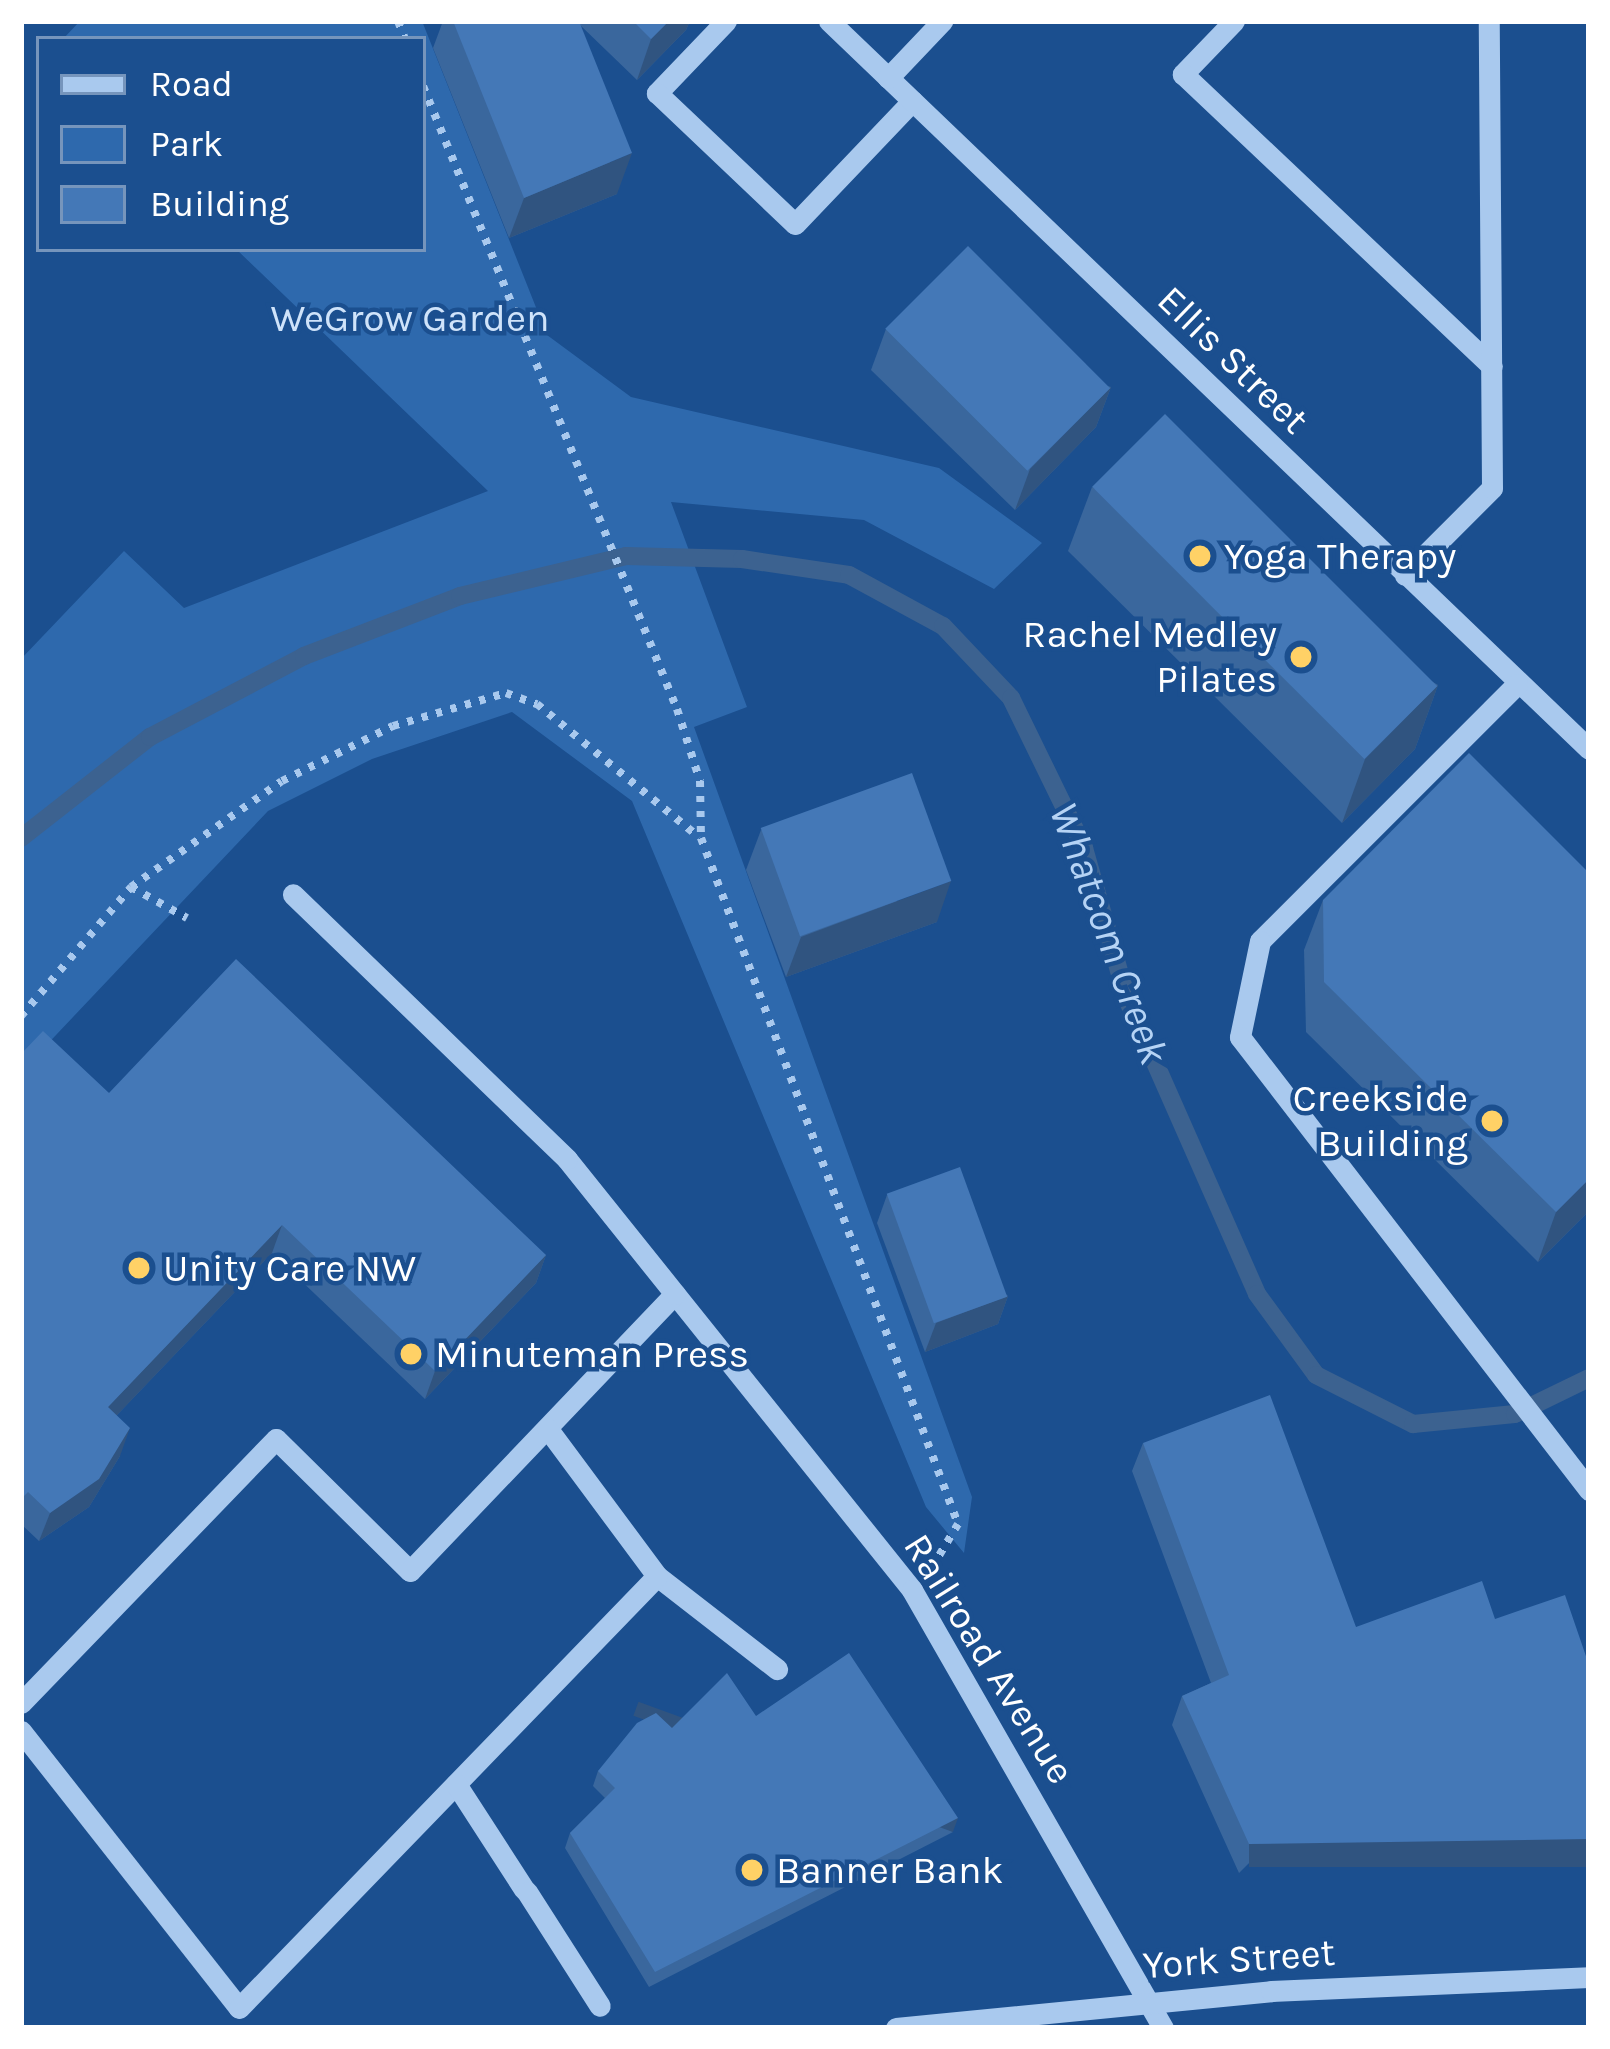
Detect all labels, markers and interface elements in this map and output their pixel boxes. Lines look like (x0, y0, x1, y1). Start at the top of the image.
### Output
legend (36, 36, 426, 252)
text: Road (150, 63, 233, 105)
text: Park (150, 123, 223, 165)
text: Building (150, 183, 289, 225)
street label: Ellis Street (1148, 276, 1318, 444)
park label: WeGrow Garden (270, 295, 550, 341)
place label: Yoga Therapy (1224, 533, 1457, 579)
marker: Yoga Therapy (1187, 543, 1213, 569)
place label: Rachel Medley Pilates (1023, 612, 1277, 703)
marker: Rachel Medley Pilates (1288, 644, 1314, 670)
water label: Whatcom Creek (1038, 796, 1180, 1070)
place label: Creekside Building (1293, 1076, 1468, 1167)
marker: Creekside Building (1479, 1108, 1505, 1134)
place label: Unity Care NW (163, 1245, 416, 1291)
marker: Unity Care NW (126, 1255, 152, 1281)
place label: Minuteman Press (435, 1331, 749, 1377)
marker: Minuteman Press (398, 1341, 424, 1367)
street label: Railroad Avenue (894, 1526, 1084, 1792)
place label: Banner Bank (776, 1847, 1003, 1893)
marker: Banner Bank (739, 1857, 765, 1883)
street label: York Street (1141, 1929, 1337, 1989)

